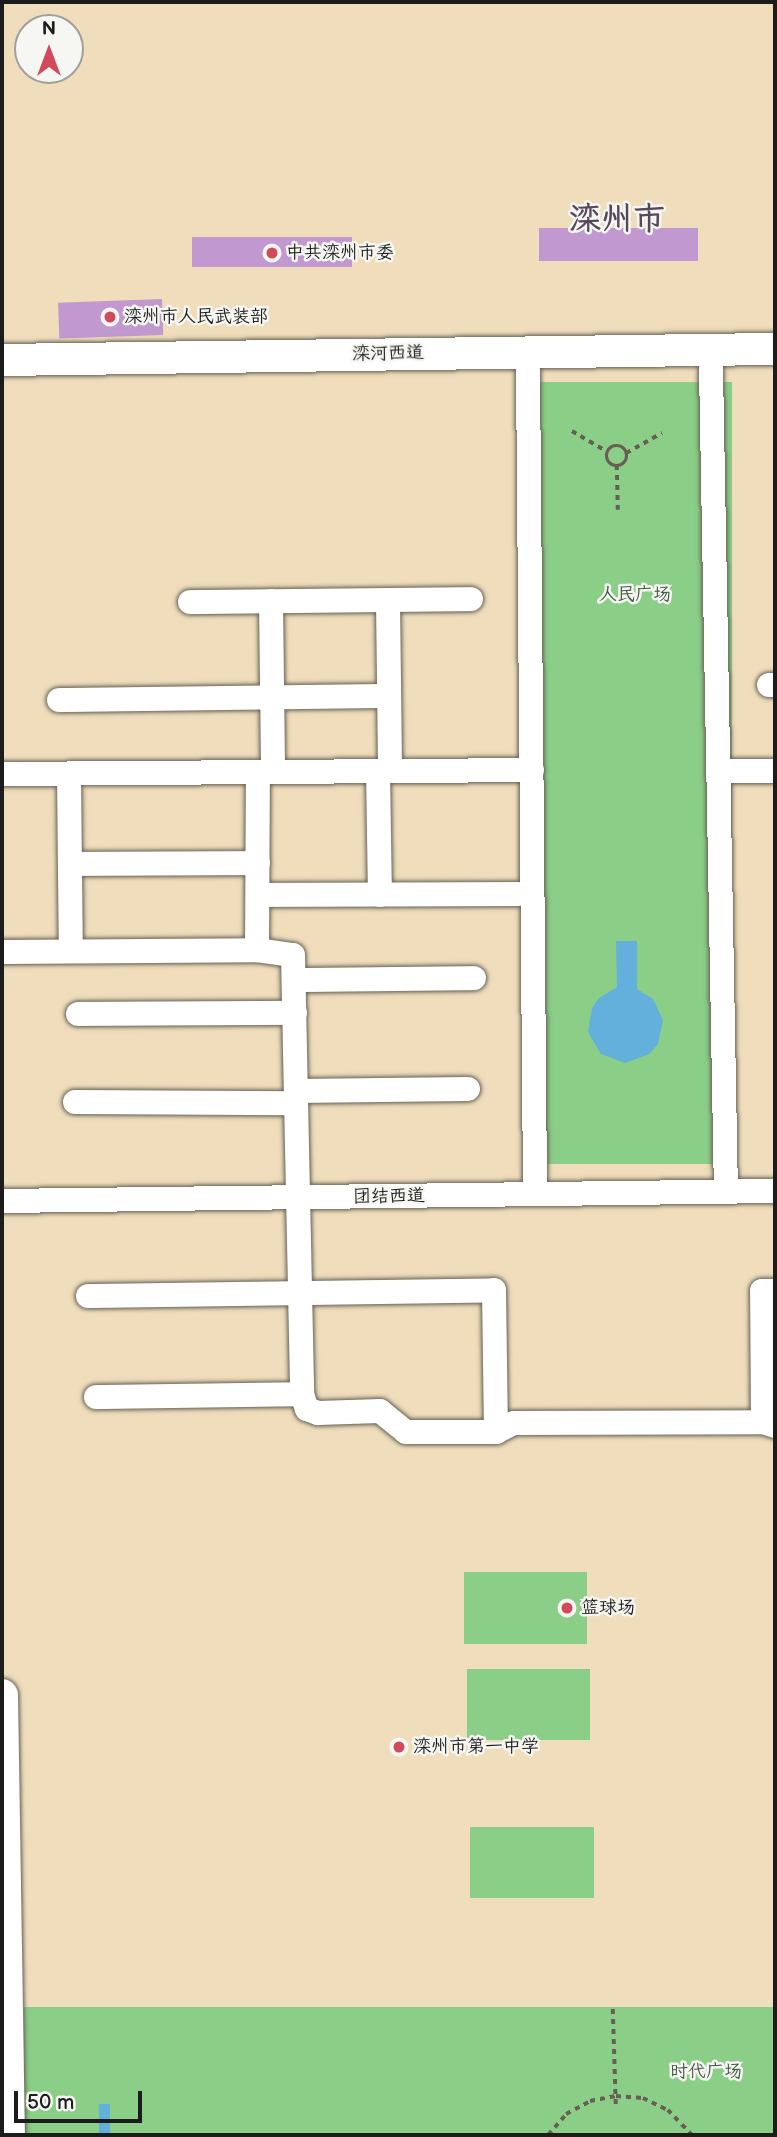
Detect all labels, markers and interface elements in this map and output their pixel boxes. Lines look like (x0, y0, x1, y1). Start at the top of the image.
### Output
north arrow (14, 14, 84, 84)
text: N (42, 18, 56, 41)
district label: 滦州市 (569, 201, 665, 239)
place label: 中共滦州市委 (286, 242, 394, 264)
marker: 中共滦州市委 (264, 245, 280, 261)
place label: 滦州市人民武装部 (124, 306, 268, 328)
marker: 滦州市人民武装部 (102, 309, 118, 325)
street label: 滦河西道 (352, 343, 424, 365)
park label: 人民广场 (599, 584, 671, 606)
street label: 团结西道 (353, 1186, 425, 1208)
place label: 篮球场 (581, 1597, 635, 1619)
marker: 篮球场 (559, 1600, 575, 1616)
place label: 滦州市第一中学 (413, 1736, 539, 1758)
marker: 滦州市第一中学 (391, 1739, 407, 1755)
park label: 时代广场 (670, 2061, 742, 2083)
scale bar (18, 2078, 145, 2122)
text: 50 m (27, 2090, 74, 2115)

